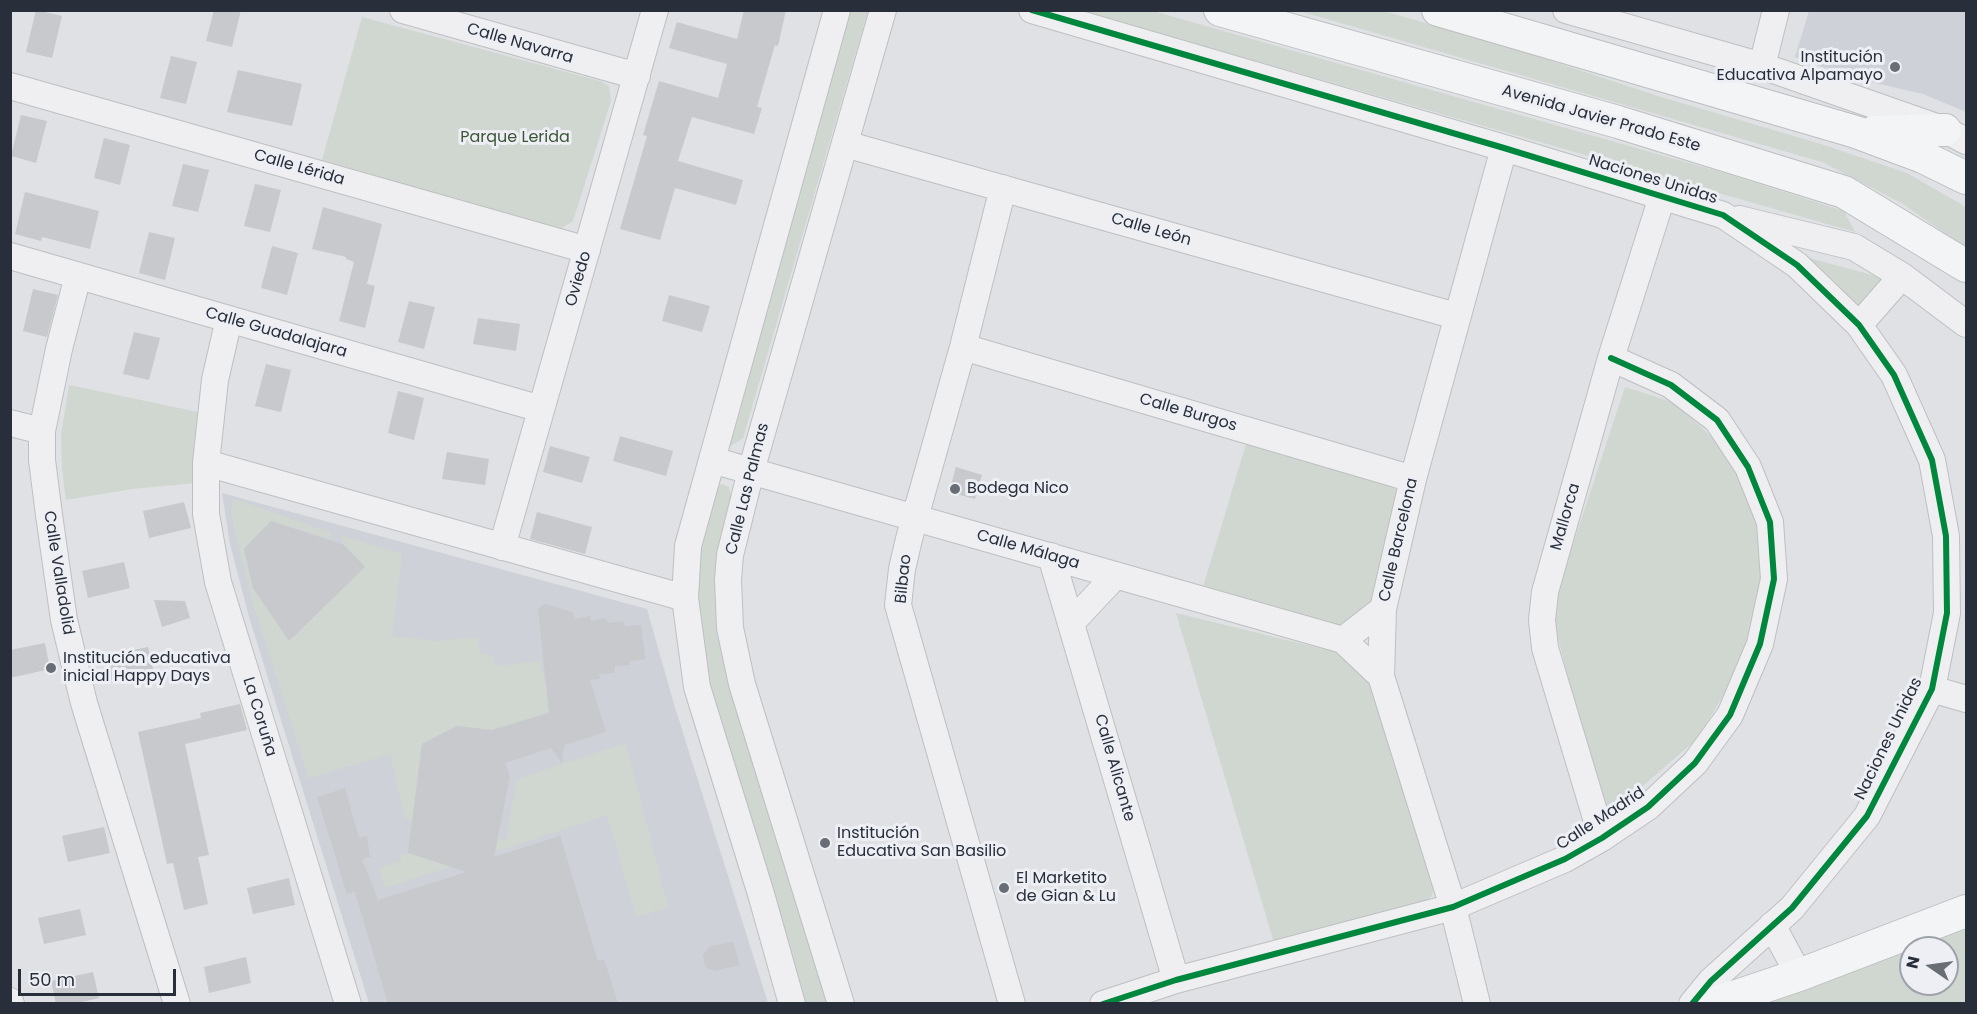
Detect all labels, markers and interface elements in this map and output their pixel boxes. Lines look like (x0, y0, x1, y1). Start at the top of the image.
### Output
street label: Calle Navarra (465, 20, 575, 68)
place label: Institución Educativa Alpamayo (1716, 48, 1883, 86)
marker: Institución Educativa Alpamayo (1888, 60, 1902, 74)
street label: Avenida Javier Prado Este (1499, 81, 1703, 157)
park label: Parque Lerida (460, 128, 570, 148)
street label: Calle Lérida (251, 146, 347, 190)
street label: Naciones Unidas (1586, 151, 1720, 209)
street label: Calle León (1109, 209, 1193, 251)
street label: Oviedo (562, 249, 596, 309)
street label: Calle Guadalajara (203, 304, 349, 362)
street label: Calle Burgos (1137, 390, 1239, 436)
street label: Calle Las Palmas (722, 421, 774, 557)
street label: Calle Barcelona (1375, 476, 1423, 604)
place label: Bodega Nico (967, 479, 1069, 499)
street label: Mallorca (1547, 481, 1585, 553)
marker: Bodega Nico (948, 482, 962, 496)
street label: Calle Valladolid (39, 510, 77, 636)
street label: Calle Málaga (974, 526, 1082, 574)
street label: Bilbao (892, 553, 916, 605)
place label: Institución educativa inicial Happy Days (63, 649, 231, 687)
marker: Institución educativa inicial Happy Days (44, 661, 58, 675)
street label: La Coruña (238, 675, 280, 759)
street label: Naciones Unidas (1851, 675, 1927, 803)
street label: Calle Alicante (1090, 712, 1138, 824)
street label: Calle Madrid (1553, 783, 1649, 855)
place label: Institución Educativa San Basilio (837, 824, 1006, 862)
marker: Institución Educativa San Basilio (818, 836, 832, 850)
place label: El Marketito de Gian & Lu (1016, 869, 1116, 907)
marker: El Marketito de Gian & Lu (997, 881, 1011, 895)
north arrow (1899, 936, 1959, 996)
text: N (1900, 954, 1925, 971)
scale bar (21, 957, 178, 995)
text: 50 m (29, 967, 75, 992)

